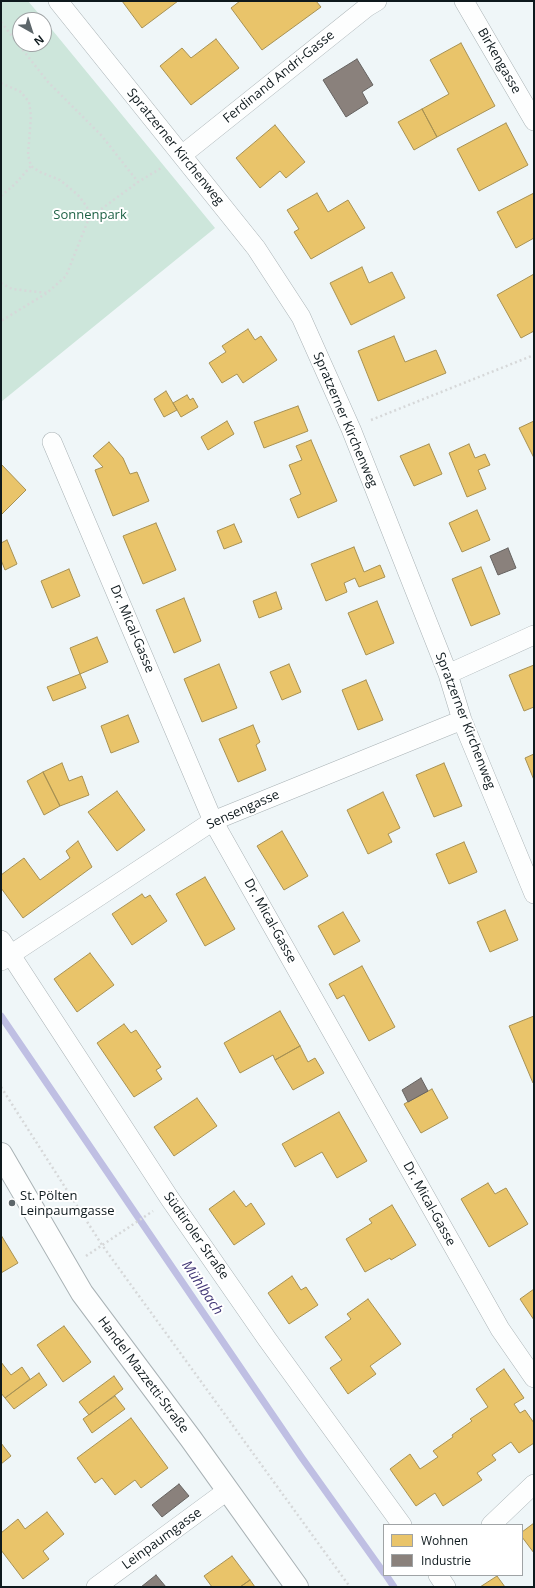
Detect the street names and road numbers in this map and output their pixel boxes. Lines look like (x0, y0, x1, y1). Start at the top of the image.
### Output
street label: Birkengasse (474, 25, 524, 97)
street label: Ferdinand Andri-Gasse (220, 27, 338, 127)
street label: Spratzerner Kirchenweg (123, 86, 227, 208)
street label: Spratzerner Kirchenweg (309, 350, 381, 490)
street label: Dr. Mical-Gasse (106, 583, 158, 675)
street label: Spratzerner Kirchenweg (432, 650, 498, 792)
street label: Sensengasse (204, 787, 282, 833)
street label: Dr. Mical-Gasse (240, 876, 300, 966)
street label: Dr. Mical-Gasse (399, 1159, 459, 1249)
street label: Südtiroler Straße (160, 1189, 232, 1283)
street label: Handel Mazzetti-Straße (94, 1314, 192, 1436)
street label: Leinpaumgasse (119, 1505, 205, 1573)

